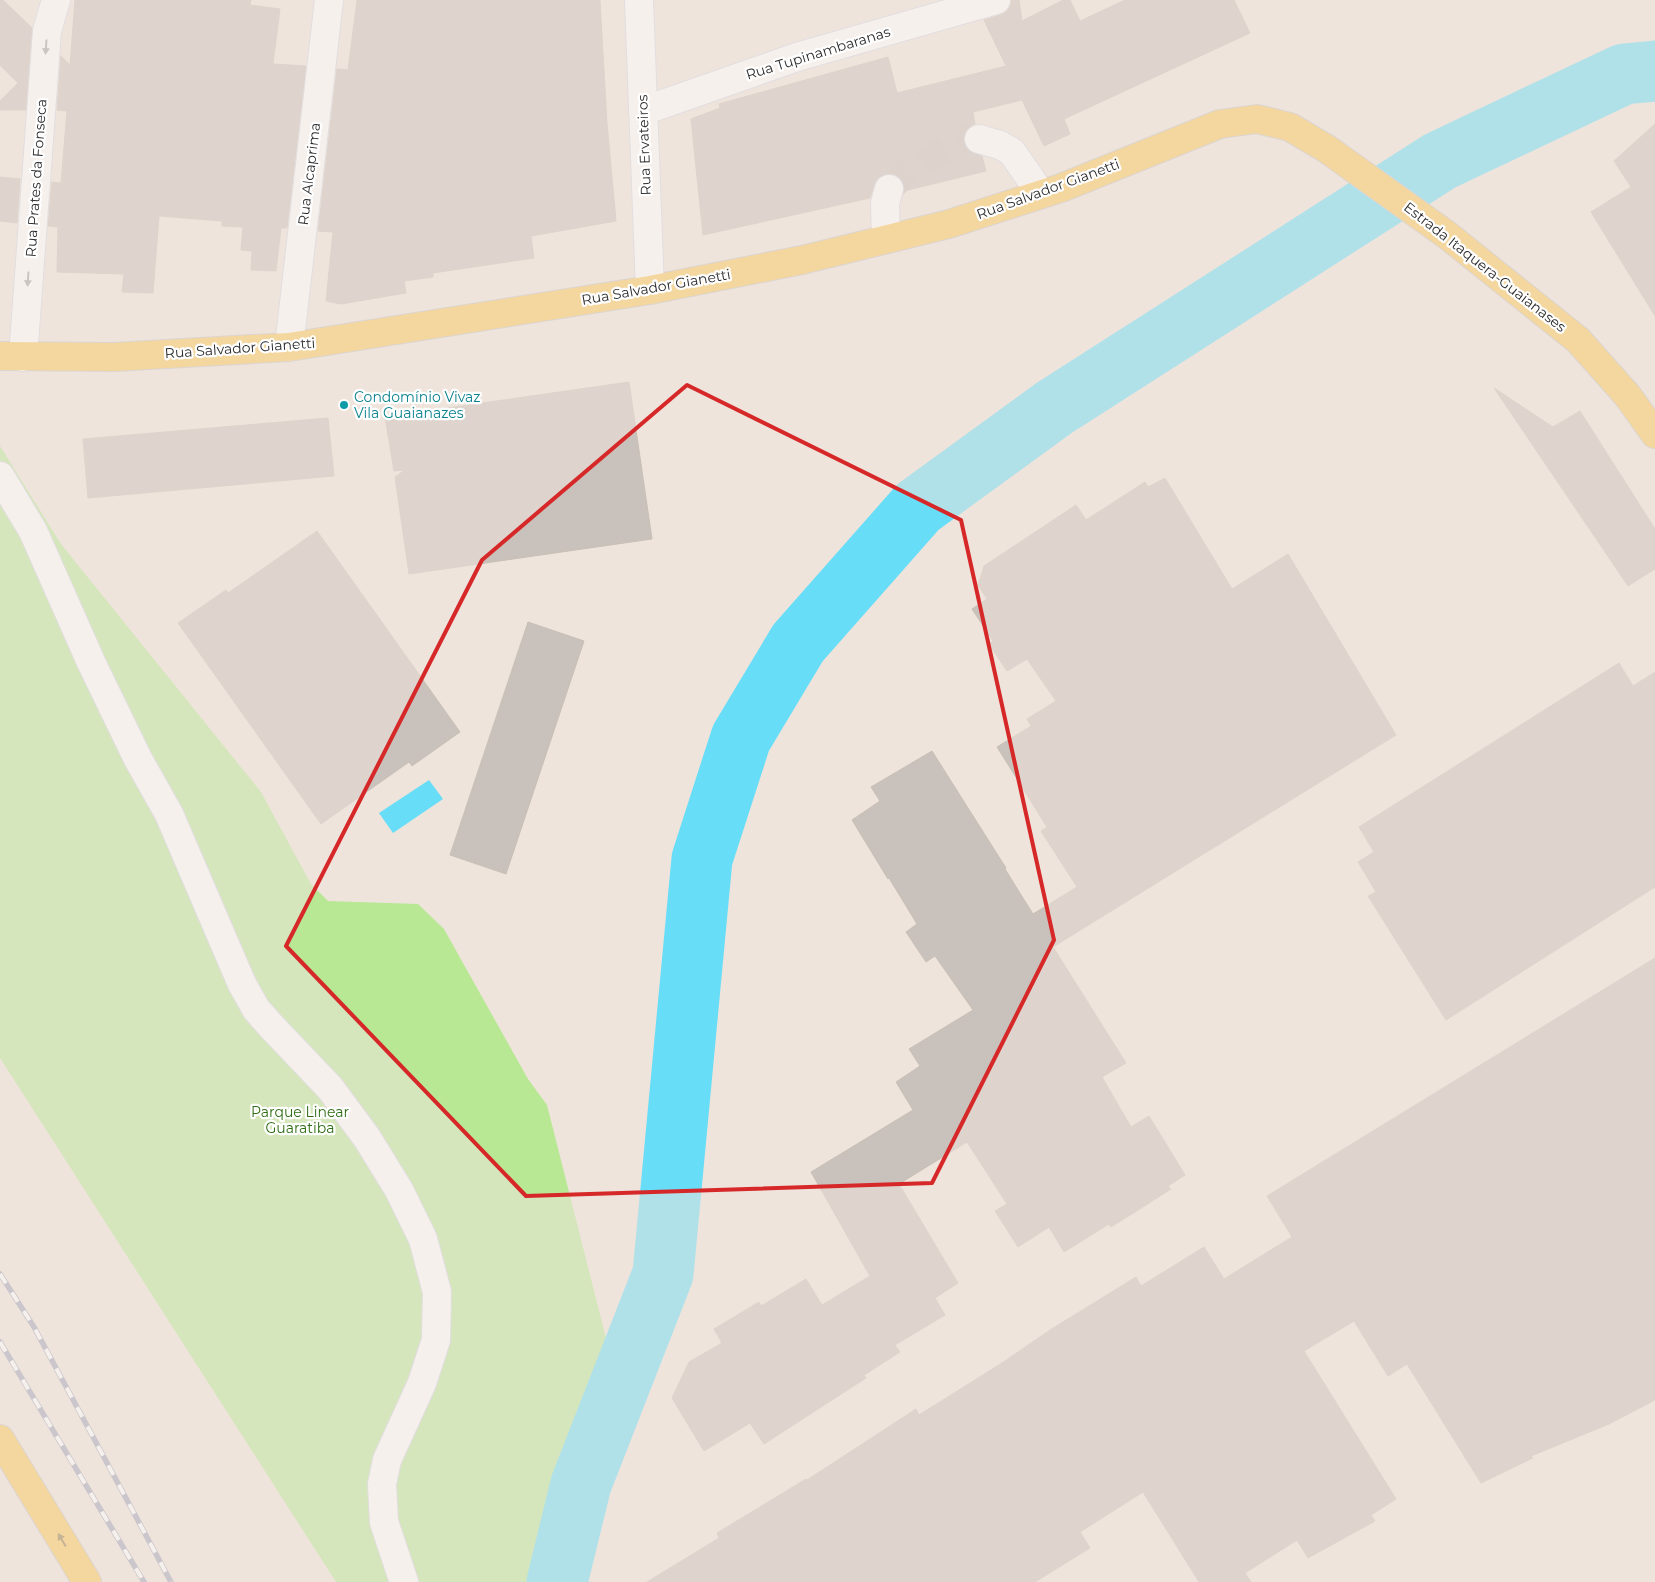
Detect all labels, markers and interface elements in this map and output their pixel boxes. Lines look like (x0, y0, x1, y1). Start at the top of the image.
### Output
street label: Rua Tupinambaranas (744, 22, 893, 84)
one-way arrow (42, 40, 50, 56)
street label: Rua Ervateiros (633, 94, 655, 196)
street label: Rua Prates da Fonseca (21, 98, 51, 258)
street label: Rua Alcaprima (294, 122, 324, 226)
street label: Rua Salvador Gianetti (974, 155, 1122, 223)
street label: Estrada Itaquera-Guaianases (1400, 198, 1570, 336)
street label: Rua Salvador Gianetti (580, 265, 732, 309)
one-way arrow (24, 272, 32, 288)
street label: Rua Salvador Gianetti (164, 334, 316, 362)
place label: Condomínio Vivaz Vila Guaianazes (354, 388, 480, 422)
marker: Condomínio Vivaz Vila Guaianazes (338, 399, 350, 411)
park label: Parque Linear Guaratiba (251, 1103, 349, 1137)
one-way arrow (57, 1534, 66, 1547)

